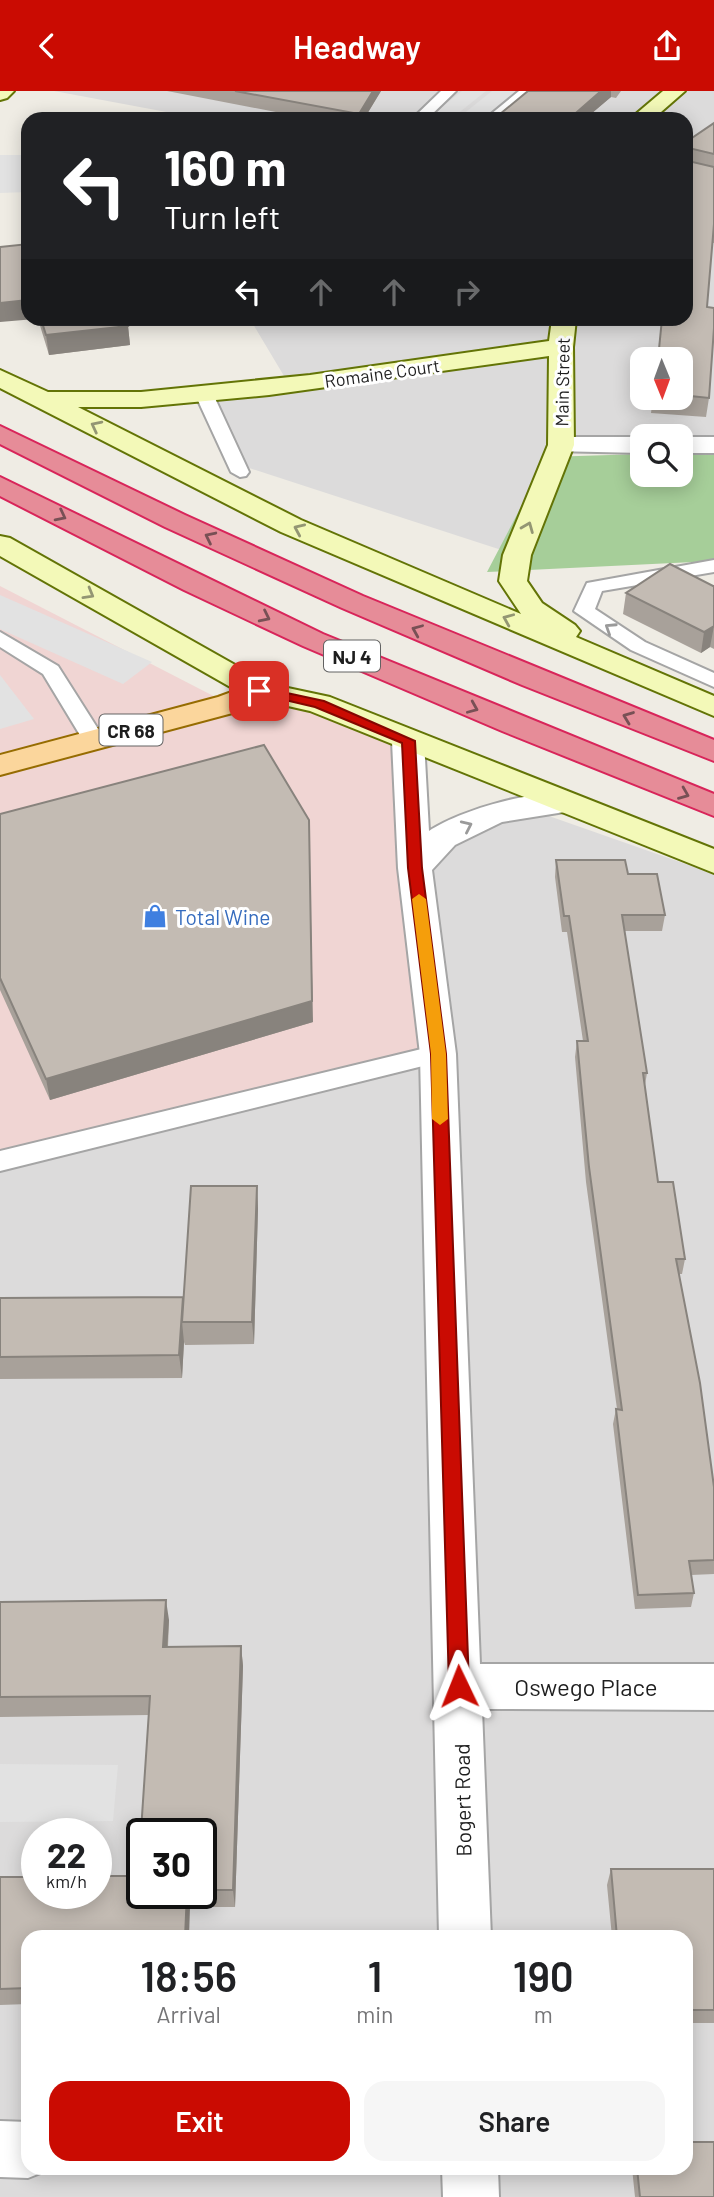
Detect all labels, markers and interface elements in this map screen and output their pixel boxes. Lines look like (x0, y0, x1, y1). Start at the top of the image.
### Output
icon: back (28, 27, 66, 65)
text: Headway (293, 27, 421, 65)
icon: share (648, 27, 686, 65)
text: 160 m (164, 137, 286, 196)
icon: left (49, 140, 140, 231)
text: Turn left (164, 197, 281, 235)
icon: left (229, 273, 267, 311)
icon: ahead (302, 273, 340, 311)
icon: ahead (375, 273, 413, 311)
icon: right (448, 273, 486, 311)
street label: Main Street (550, 337, 574, 427)
north arrow (630, 347, 693, 409)
map controls (630, 347, 693, 487)
street label: Romaine Court (323, 354, 441, 392)
one-way arrow (91, 421, 103, 435)
button: search (630, 424, 693, 487)
one-way arrow (53, 508, 66, 522)
one-way arrow (520, 522, 534, 534)
one-way arrow (294, 523, 306, 537)
one-way arrow (205, 532, 217, 546)
one-way arrow (82, 586, 95, 599)
one-way arrow (258, 608, 270, 622)
one-way arrow (502, 614, 514, 628)
one-way arrow (605, 623, 618, 636)
one-way arrow (412, 624, 425, 638)
road number: NJ 4 (324, 641, 380, 671)
pin (229, 661, 289, 721)
icon: arrive (240, 672, 278, 710)
one-way arrow (466, 700, 478, 714)
one-way arrow (622, 712, 634, 726)
road number: CR 68 (100, 715, 162, 745)
one-way arrow (677, 785, 689, 799)
one-way arrow (460, 820, 473, 834)
shop icon: Total Wine (141, 902, 169, 930)
place label: Total Wine (175, 904, 270, 929)
position arrow (422, 1649, 496, 1723)
street label: Oswego Place (514, 1672, 658, 1701)
street label: Bogert Road (449, 1743, 475, 1857)
speed limit sign: 30 (126, 1818, 217, 1909)
text: 22 (47, 1833, 86, 1875)
text: km/h (46, 1870, 87, 1892)
text: 18:56 (140, 1950, 237, 2000)
text: 1 (367, 1950, 382, 2000)
text: 190 (513, 1950, 574, 2000)
text: Arrival (156, 2000, 221, 2028)
text: min (356, 2000, 394, 2028)
text: m (534, 2000, 553, 2028)
button: Exit (49, 2081, 350, 2161)
button: Share (364, 2081, 665, 2161)

